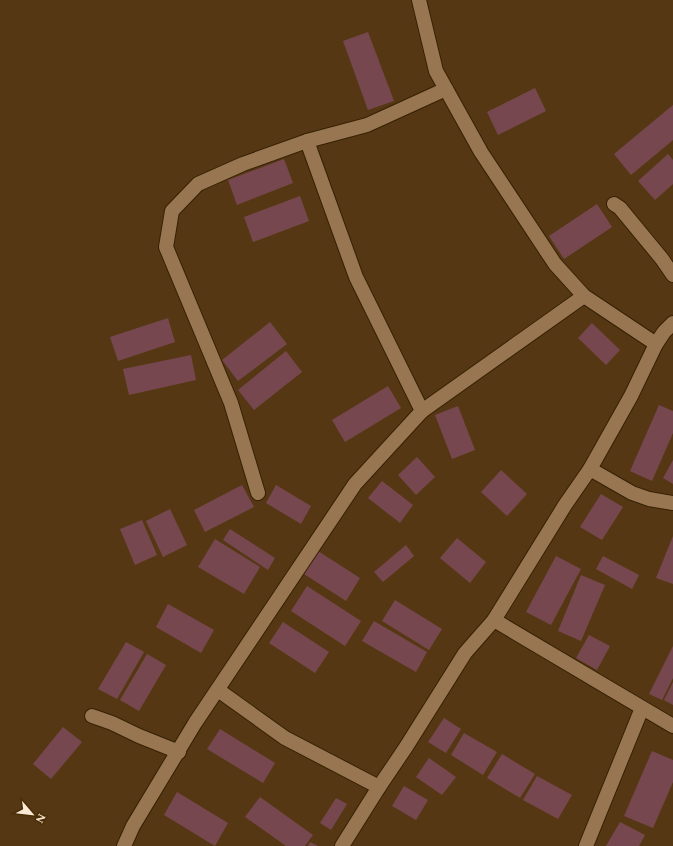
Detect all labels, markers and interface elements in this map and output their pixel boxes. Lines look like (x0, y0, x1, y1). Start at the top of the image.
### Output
north arrow (12, 794, 52, 834)
text: N (31, 811, 50, 826)

